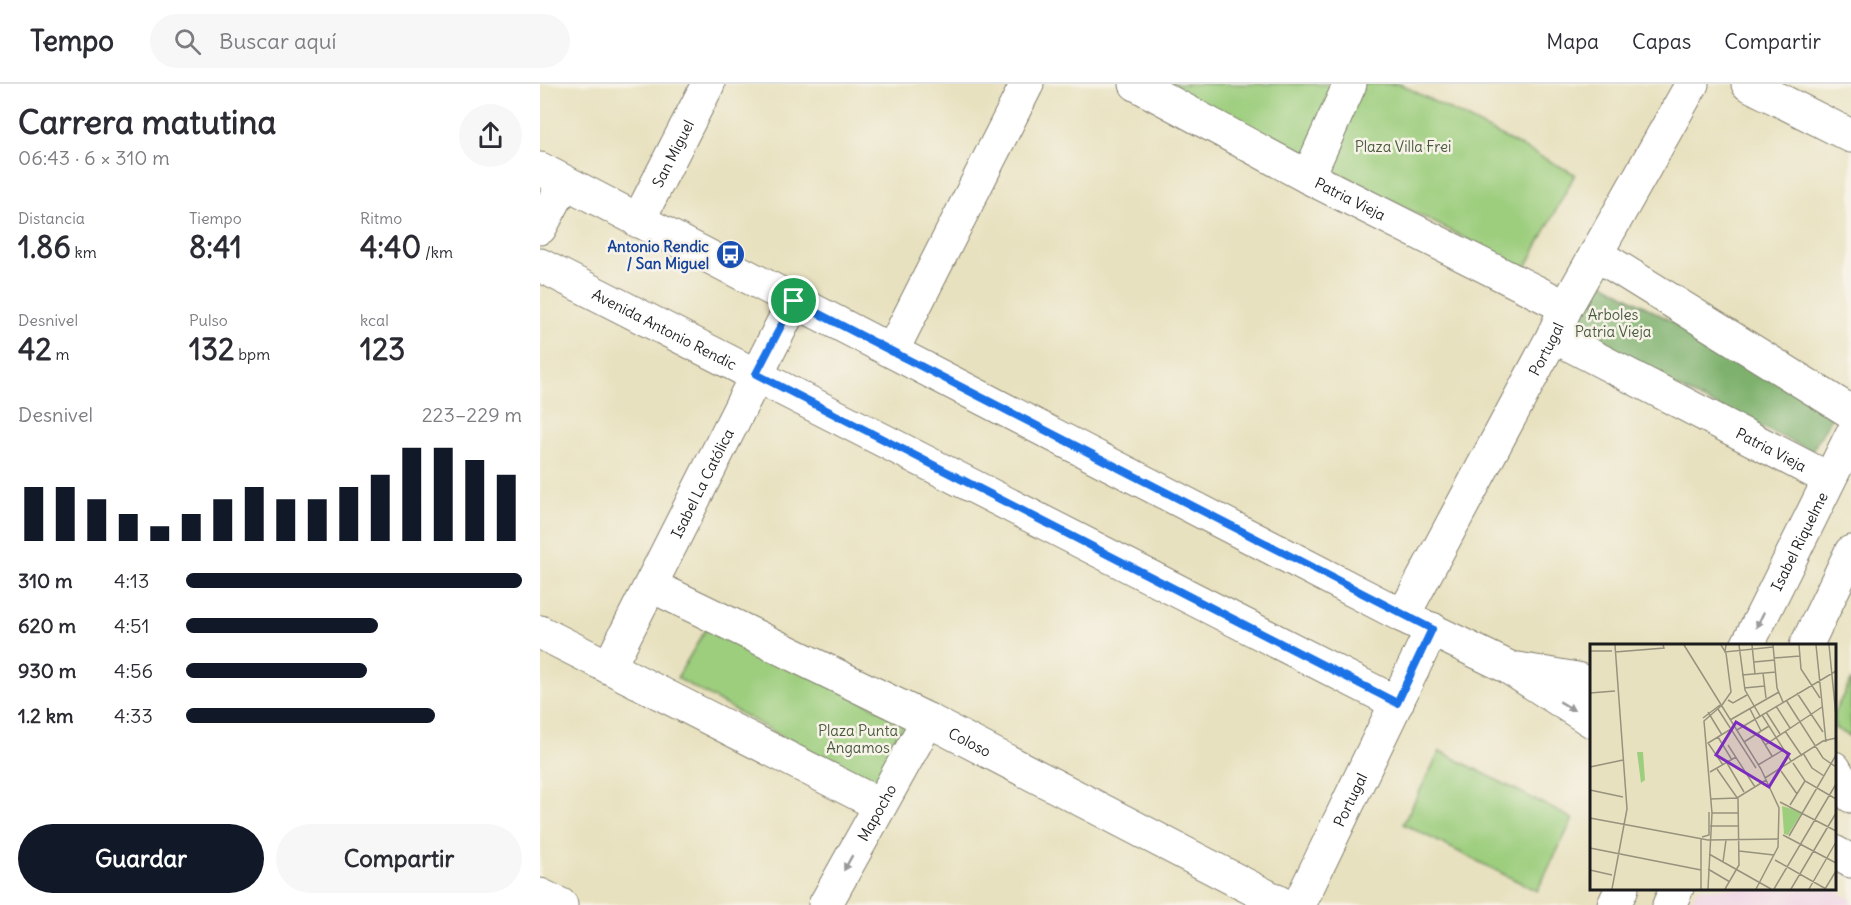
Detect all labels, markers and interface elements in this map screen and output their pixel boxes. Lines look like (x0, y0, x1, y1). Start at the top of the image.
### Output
search box (150, 14, 570, 68)
text: Tempo (30, 23, 114, 59)
icon: search (171, 25, 204, 58)
text: Buscar aquí (219, 27, 337, 55)
text: Mapa (1546, 28, 1599, 55)
text: Capas (1632, 28, 1691, 55)
text: Compartir (1724, 28, 1821, 55)
text: Carrera matutina (18, 101, 276, 143)
button: share (459, 104, 522, 167)
street label: San Miguel (647, 116, 698, 190)
park label: Plaza Villa Frei (1355, 137, 1451, 156)
text: 06:43 · 6 × 310 m (18, 145, 170, 170)
street label: Patria Vieja (1312, 173, 1389, 224)
text: Distancia (18, 208, 85, 228)
text: Tiempo (189, 208, 242, 228)
text: Ritmo (360, 208, 402, 228)
text: 1.86 (18, 228, 71, 266)
text: 8:41 (189, 228, 242, 266)
text: 4:40 (360, 228, 421, 266)
place label: Antonio Rendic / San Miguel (607, 237, 709, 274)
bus stop icon: Antonio Rendic / San Miguel (714, 239, 746, 271)
text: km (71, 242, 97, 262)
text: /km (421, 242, 453, 262)
pin (768, 275, 819, 326)
street label: Avenida Antonio Rendic (589, 284, 740, 374)
icon: arrive (777, 284, 810, 317)
park label: Arboles Patria Vieja (1575, 305, 1652, 341)
text: Desnivel (18, 310, 78, 330)
text: Pulso (189, 310, 228, 330)
text: kcal (360, 310, 389, 330)
street label: Portugal (1524, 319, 1567, 379)
text: 42 (18, 330, 52, 368)
text: 132 (189, 330, 234, 368)
text: 123 (360, 330, 405, 368)
text: m (52, 344, 70, 364)
text: bpm (234, 344, 270, 364)
text: Desnivel (18, 402, 93, 427)
text: 223–229 m (422, 402, 522, 427)
street label: Patria Vieja (1733, 423, 1810, 475)
street label: Isabel La Católica (666, 425, 738, 541)
street label: Isabel Riquelme (1766, 489, 1831, 594)
text: 310 m (18, 568, 73, 593)
text: 4:13 (114, 568, 149, 593)
one-way arrow (1755, 612, 1764, 629)
text: 620 m (18, 613, 76, 638)
text: 4:51 (114, 613, 150, 638)
inset map (1590, 644, 1836, 890)
text: 930 m (18, 658, 76, 683)
text: 4:56 (114, 658, 153, 683)
one-way arrow (1559, 701, 1575, 712)
text: 1.2 km (18, 703, 74, 728)
text: 4:33 (114, 703, 153, 728)
park label: Plaza Punta Angamos (818, 721, 898, 757)
street label: Coloso (945, 723, 994, 761)
street label: Portugal (1329, 770, 1371, 830)
street label: Mapocho (853, 781, 900, 844)
button: Guardar (18, 824, 264, 893)
button: Compartir (276, 824, 522, 893)
one-way arrow (843, 854, 853, 871)

